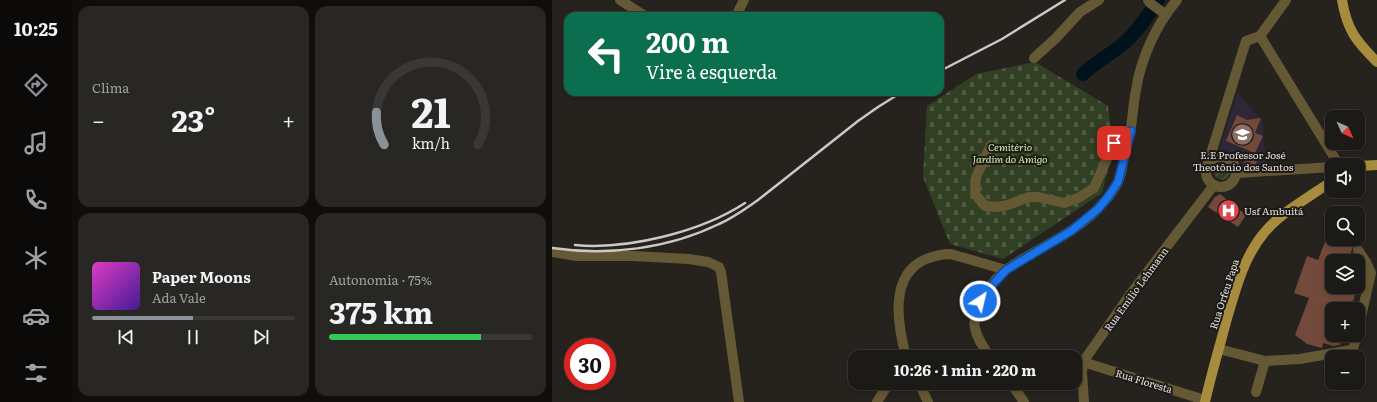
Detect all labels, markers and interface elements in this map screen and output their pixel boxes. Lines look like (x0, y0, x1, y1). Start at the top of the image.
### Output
text: 10:25 (14, 15, 58, 42)
text: 200 m (646, 20, 729, 62)
icon: left (580, 28, 632, 80)
text: Vire à esquerda (646, 58, 777, 85)
icon: directions (22, 71, 50, 99)
text: Clima (92, 78, 129, 97)
text: 21 (411, 78, 450, 140)
text: 23° (171, 97, 216, 141)
text: − (92, 103, 105, 136)
text: + (282, 103, 295, 136)
north arrow (1325, 110, 1365, 150)
map controls (1325, 110, 1365, 390)
school or university icon: E.E Professor José Theotônio dos Santos (1230, 122, 1256, 148)
pin (1097, 126, 1131, 160)
icon: music (22, 129, 50, 157)
text: km/h (411, 131, 450, 152)
icon: arrive (1103, 132, 1125, 154)
park label: Cemitério Jardim do Amigo (973, 139, 1047, 166)
place label: E.E Professor José Theotônio dos Santos (1193, 147, 1294, 174)
button: sound (1325, 158, 1365, 198)
icon: phone (22, 186, 50, 214)
hospital icon: Usf Ambuitá (1215, 198, 1241, 224)
place label: Usf Ambuitá (1244, 203, 1304, 218)
button: search (1325, 206, 1365, 246)
street label: Rua Emílio Lehmann (1100, 243, 1171, 334)
icon: climate (22, 244, 50, 272)
button: layers (1325, 254, 1365, 294)
street label: Rua Orfeu Papa (1205, 256, 1242, 331)
text: Paper Moons (152, 265, 251, 288)
text: Autonomia · 75% (329, 270, 432, 289)
position arrow (959, 280, 1001, 322)
text: Ada Vale (152, 288, 206, 307)
text: 375 km (329, 289, 433, 333)
icon: car (22, 302, 50, 330)
button: + (1325, 302, 1365, 342)
icon: previous (115, 326, 137, 348)
icon: pause (182, 326, 204, 348)
icon: next (250, 326, 272, 348)
speed limit sign: 30 (564, 338, 616, 390)
button: − (1325, 350, 1365, 390)
text: 10:26 · 1 min · 220 m (894, 358, 1036, 381)
icon: filters (22, 359, 50, 387)
street label: Rua Floresta (1114, 365, 1175, 396)

